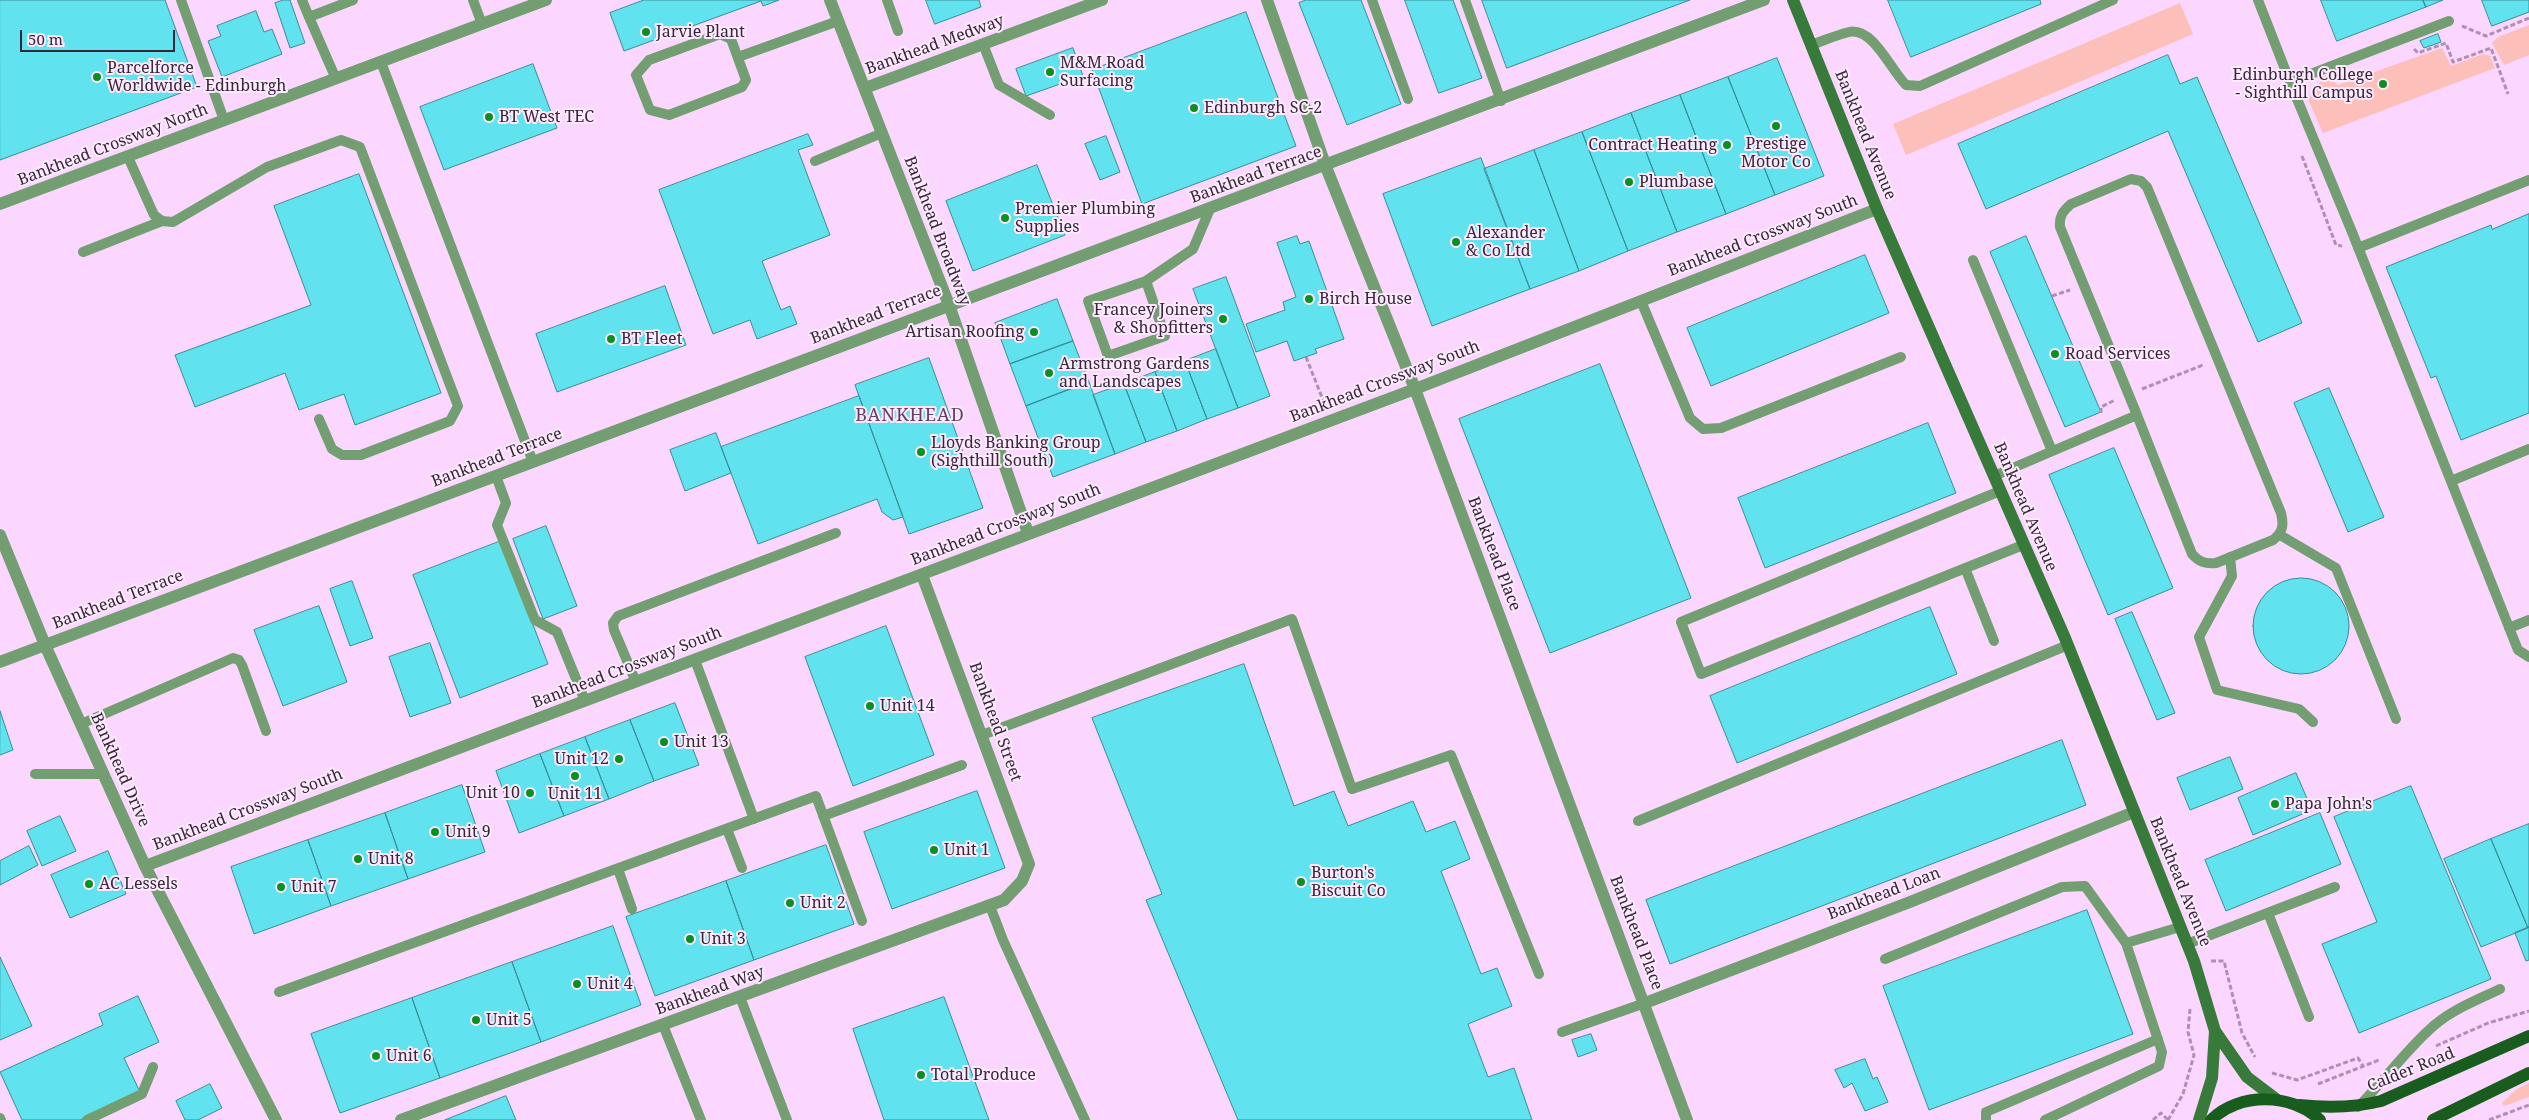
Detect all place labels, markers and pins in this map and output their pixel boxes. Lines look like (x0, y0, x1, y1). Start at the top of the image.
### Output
place label: Jarvie Plant (656, 22, 745, 42)
marker: Jarvie Plant (640, 26, 652, 38)
place label: M&M Road Surfacing (1060, 53, 1145, 91)
place label: Parcelforce Worldwide - Edinburgh (107, 58, 286, 96)
place label: Edinburgh College - Sighthill Campus (2233, 65, 2373, 103)
marker: M&M Road Surfacing (1044, 66, 1056, 78)
marker: Parcelforce Worldwide - Edinburgh (91, 71, 103, 83)
marker: Edinburgh College - Sighthill Campus (2377, 78, 2389, 90)
place label: Edinburgh SC-2 (1204, 98, 1322, 118)
marker: Edinburgh SC-2 (1188, 102, 1200, 114)
place label: BT West TEC (499, 107, 594, 127)
marker: BT West TEC (483, 111, 495, 123)
marker: Prestige Motor Co (1770, 120, 1782, 132)
place label: Prestige Motor Co (1741, 134, 1811, 172)
place label: Contract Heating (1588, 135, 1717, 155)
marker: Contract Heating (1721, 139, 1733, 151)
place label: Plumbase (1639, 172, 1714, 192)
marker: Plumbase (1623, 176, 1635, 188)
place label: Premier Plumbing Supplies (1015, 199, 1155, 237)
marker: Premier Plumbing Supplies (999, 212, 1011, 224)
place label: Alexander & Co Ltd (1466, 223, 1545, 261)
marker: Alexander & Co Ltd (1450, 236, 1462, 248)
place label: Birch House (1319, 289, 1412, 309)
marker: Birch House (1303, 293, 1315, 305)
place label: Francey Joiners & Shopfitters (1094, 300, 1213, 338)
marker: Francey Joiners & Shopfitters (1217, 313, 1229, 325)
place label: Artisan Roofing (905, 322, 1024, 342)
marker: Artisan Roofing (1028, 326, 1040, 338)
place label: BT Fleet (621, 329, 682, 349)
marker: BT Fleet (605, 333, 617, 345)
place label: Road Services (2065, 344, 2171, 364)
marker: Road Services (2049, 348, 2061, 360)
place label: Armstrong Gardens and Landscapes (1059, 354, 1210, 392)
marker: Armstrong Gardens and Landscapes (1043, 367, 1055, 379)
place label: Lloyds Banking Group (Sighthill South) (931, 433, 1101, 471)
marker: Lloyds Banking Group (Sighthill South) (915, 446, 927, 458)
place label: Unit 14 (880, 696, 935, 716)
marker: Unit 14 (864, 700, 876, 712)
place label: Unit 13 (674, 732, 729, 752)
marker: Unit 13 (658, 736, 670, 748)
place label: Unit 12 (554, 749, 609, 769)
marker: Unit 12 (613, 753, 625, 765)
marker: Unit 11 (569, 770, 581, 782)
place label: Unit 10 (465, 783, 520, 803)
place label: Unit 11 (548, 784, 602, 804)
marker: Unit 10 (524, 787, 536, 799)
place label: Papa John's (2285, 794, 2372, 814)
marker: Papa John's (2269, 798, 2281, 810)
place label: Unit 9 (445, 822, 491, 842)
marker: Unit 9 (429, 826, 441, 838)
place label: Unit 1 (944, 840, 990, 860)
marker: Unit 1 (928, 844, 940, 856)
place label: Unit 8 (368, 849, 414, 869)
marker: Unit 8 (352, 853, 364, 865)
place label: Burton's Biscuit Co (1311, 863, 1386, 901)
place label: AC Lessels (99, 874, 178, 894)
marker: Burton's Biscuit Co (1295, 876, 1307, 888)
place label: Unit 7 (291, 877, 337, 897)
marker: AC Lessels (83, 878, 95, 890)
marker: Unit 7 (275, 881, 287, 893)
place label: Unit 2 (800, 893, 846, 913)
marker: Unit 2 (784, 897, 796, 909)
place label: Unit 3 (700, 929, 746, 949)
marker: Unit 3 (684, 933, 696, 945)
place label: Unit 4 (587, 974, 633, 994)
marker: Unit 4 (571, 978, 583, 990)
place label: Unit 5 (486, 1010, 532, 1030)
marker: Unit 5 (470, 1014, 482, 1026)
place label: Unit 6 (386, 1046, 432, 1066)
marker: Unit 6 (370, 1050, 382, 1062)
place label: Total Produce (931, 1065, 1036, 1085)
marker: Total Produce (915, 1069, 927, 1081)

